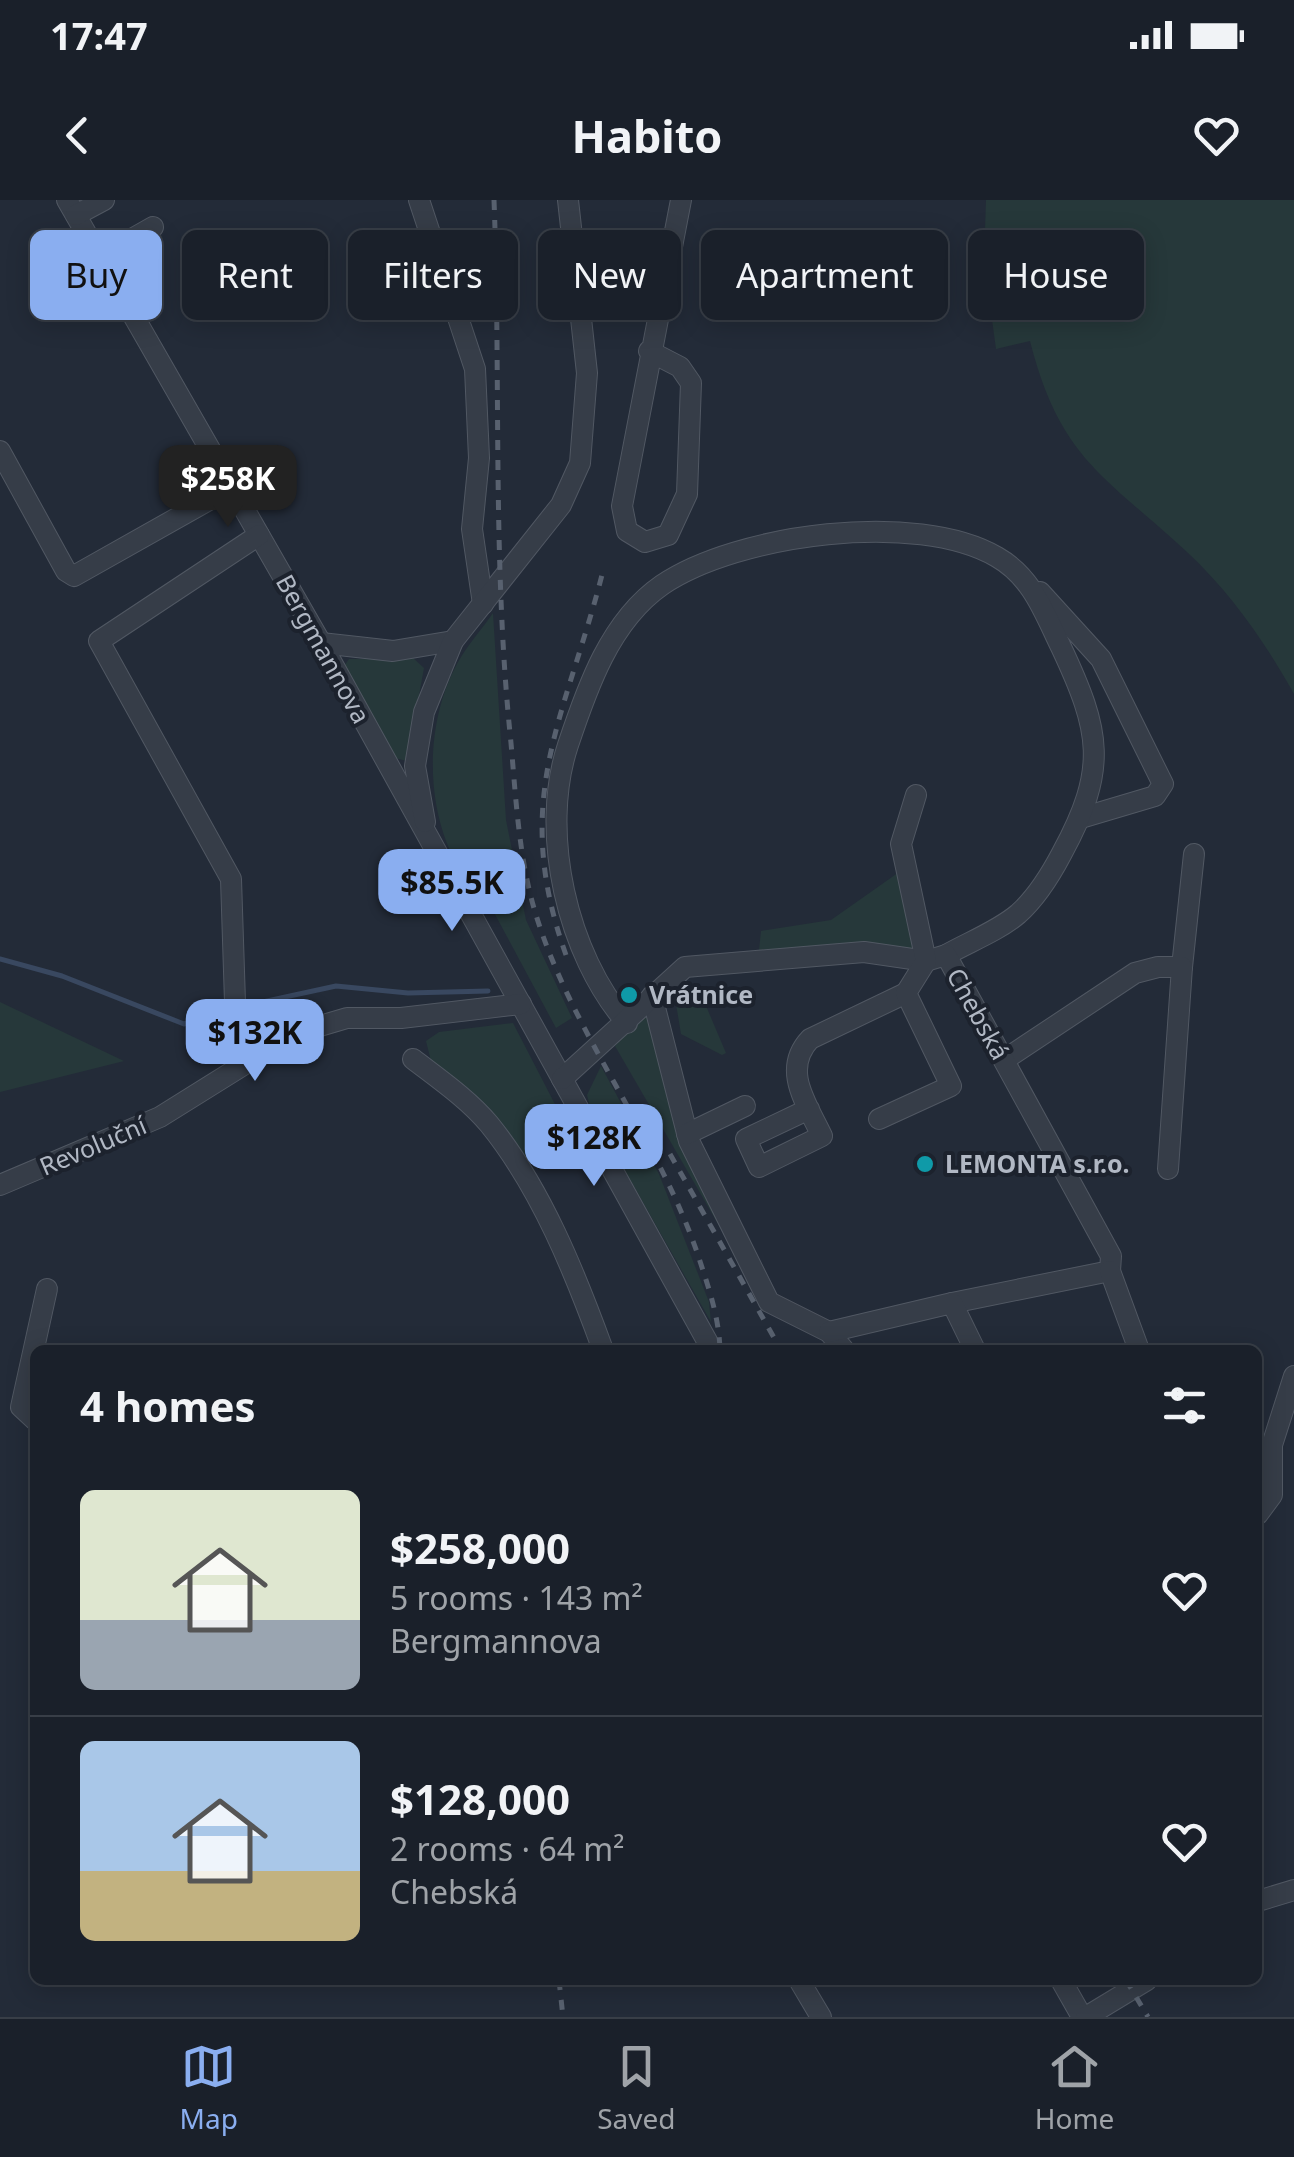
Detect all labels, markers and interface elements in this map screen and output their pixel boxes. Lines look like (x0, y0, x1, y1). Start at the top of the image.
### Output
text: 17:47 (50, 9, 148, 61)
text: Habito (572, 105, 722, 166)
icon: back (50, 108, 105, 163)
icon: heart (1189, 108, 1244, 163)
chip: Buy (30, 230, 162, 320)
chip: Rent (182, 230, 328, 320)
chip: Filters (348, 230, 518, 320)
chip: New (538, 230, 681, 320)
chip: Apartment (701, 230, 948, 320)
chip: House (968, 230, 1144, 320)
pin: $258K (158, 445, 298, 530)
text: $258K (181, 456, 275, 499)
street label: Bergmannova (269, 568, 379, 729)
pin: $85.5K (371, 849, 533, 934)
text: $85.5K (400, 860, 504, 903)
street label: Chebská (940, 962, 1018, 1066)
place label: Vrátnice (649, 977, 753, 1011)
marker: Vrátnice (618, 984, 640, 1006)
pin: $132K (185, 999, 325, 1084)
text: $132K (208, 1010, 302, 1053)
pin: $128K (524, 1104, 664, 1189)
street label: Revoluční (34, 1107, 152, 1183)
text: $128K (547, 1115, 641, 1158)
place label: LEMONTA s.r.o. (945, 1146, 1130, 1180)
marker: LEMONTA s.r.o. (914, 1153, 936, 1175)
text: 4 homes (80, 1377, 256, 1434)
icon: filters (1157, 1378, 1212, 1433)
text: $258,000 (390, 1519, 570, 1576)
icon: home (160, 1530, 280, 1650)
icon: heart (1157, 1563, 1212, 1618)
text: 5 rooms · 143 m² (390, 1576, 643, 1619)
text: Bergmannova (390, 1619, 602, 1662)
text: $128,000 (390, 1770, 570, 1827)
icon: home (160, 1781, 280, 1901)
icon: heart (1157, 1814, 1212, 1869)
text: 2 rooms · 64 m² (390, 1827, 624, 1870)
text: Chebská (390, 1870, 518, 1913)
tab: Map (180, 2039, 238, 2137)
tab: Saved (597, 2039, 675, 2137)
tab: Home (1035, 2039, 1114, 2137)

